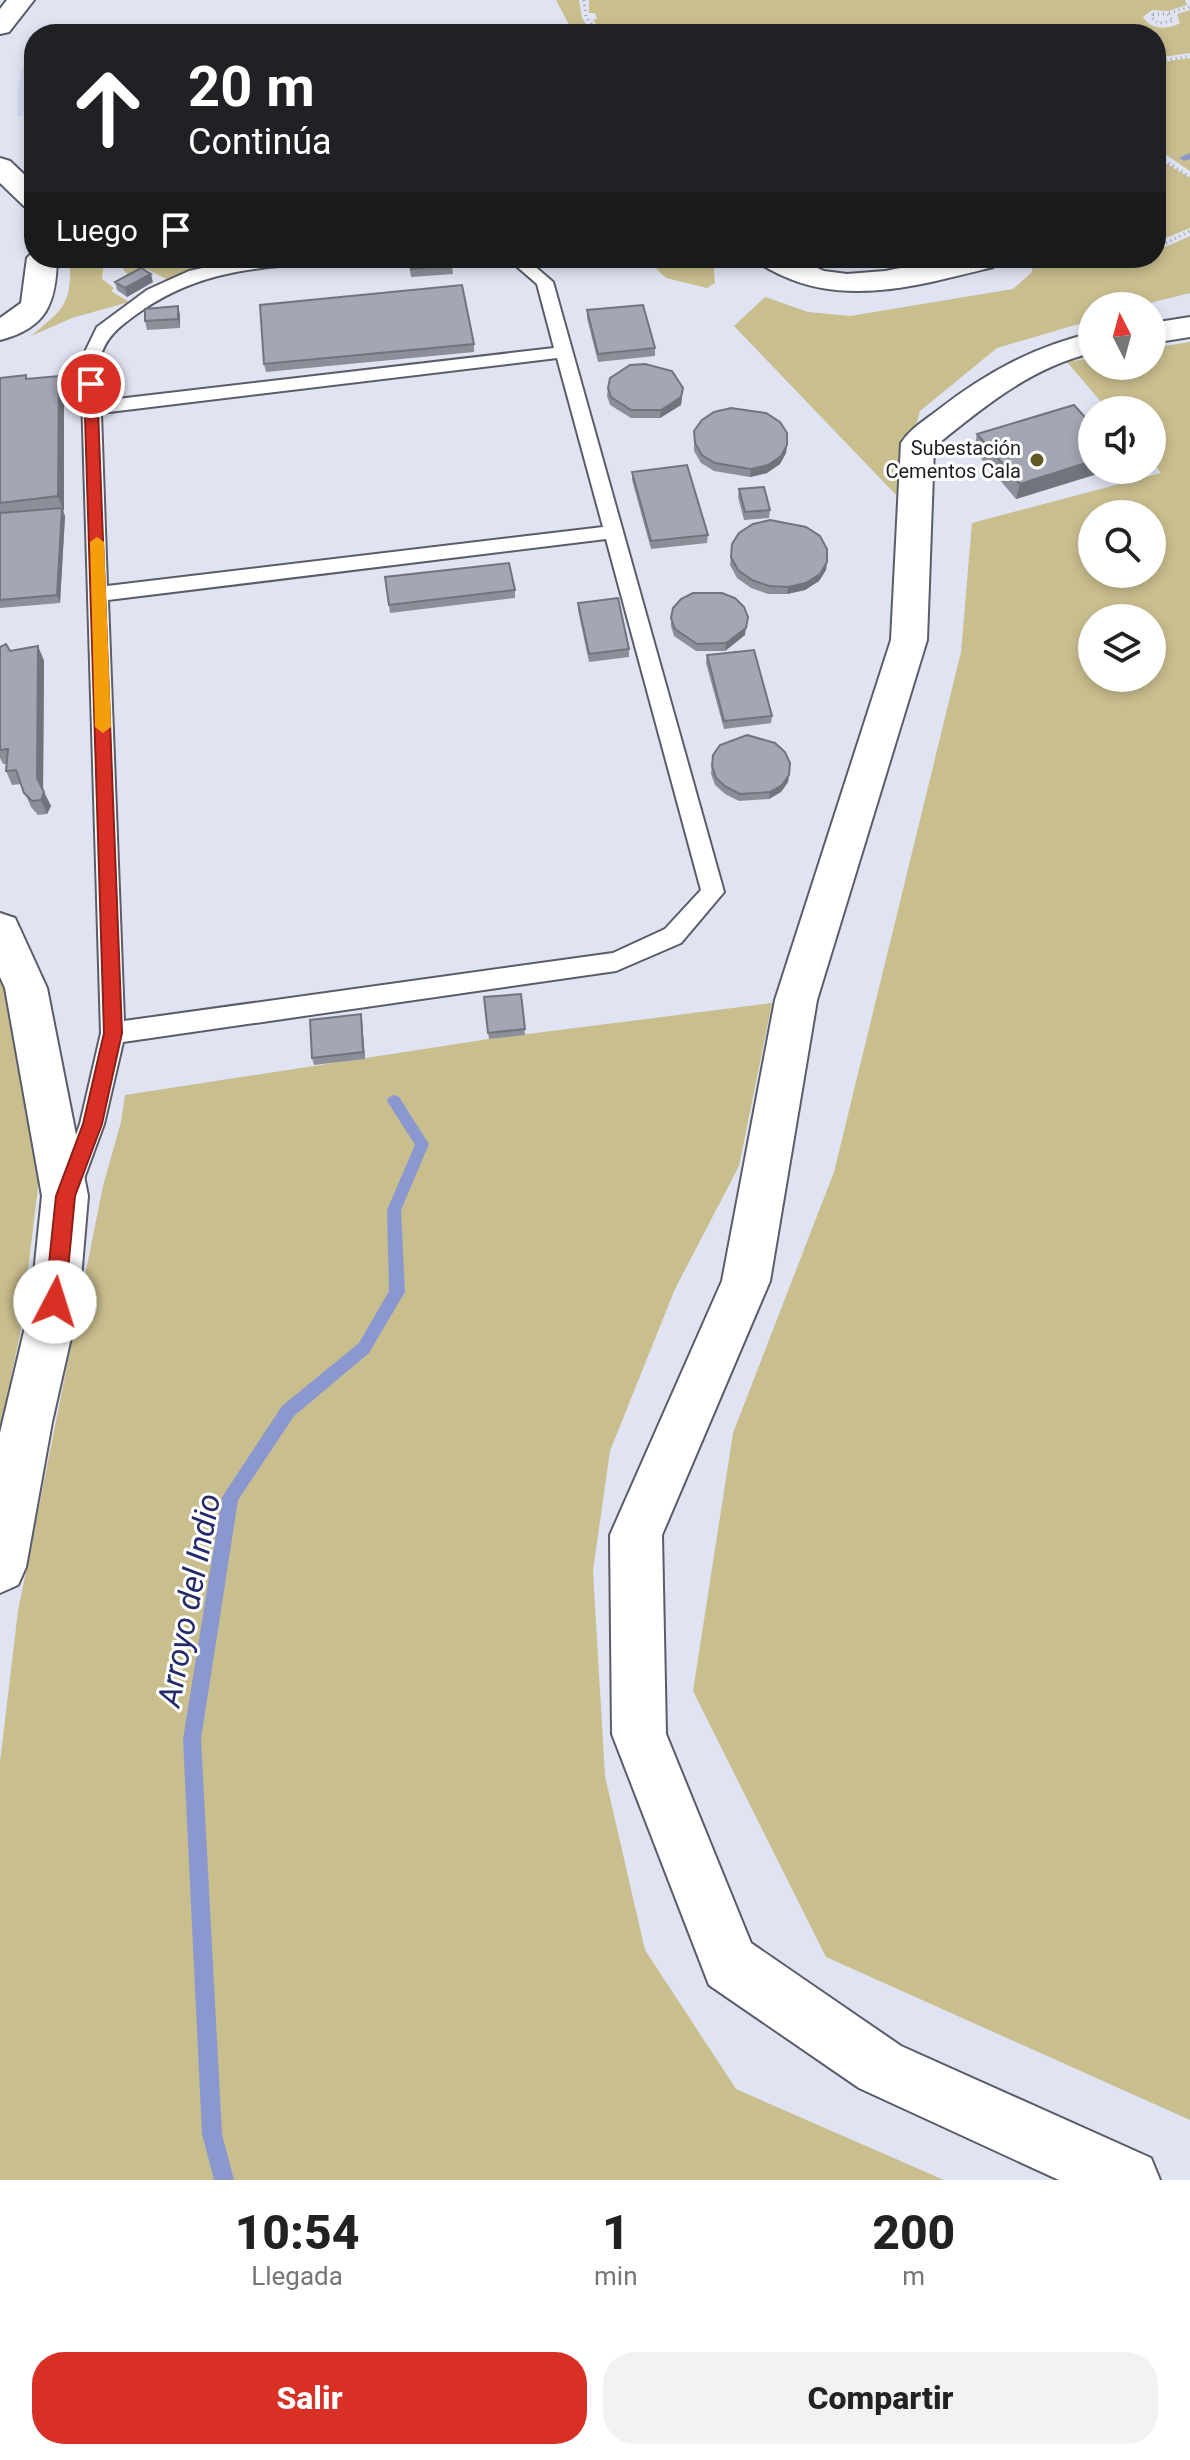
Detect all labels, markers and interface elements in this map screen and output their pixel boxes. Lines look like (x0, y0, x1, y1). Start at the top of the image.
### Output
text: 20 m (188, 54, 315, 120)
icon: ahead (56, 56, 160, 160)
text: Continúa (188, 121, 332, 163)
icon: arrive (154, 208, 198, 252)
text: Luego (56, 213, 138, 248)
north arrow (1078, 292, 1166, 380)
map controls (1078, 292, 1166, 692)
pin (57, 350, 125, 418)
icon: arrive (69, 362, 113, 406)
button: sound (1078, 396, 1166, 484)
place label: Subestación Cementos Cala (886, 436, 1021, 483)
marker: Subestación Cementos Cala (1028, 451, 1046, 469)
button: search (1078, 500, 1166, 588)
button: layers (1078, 604, 1166, 692)
position arrow (13, 1260, 97, 1344)
water label: Arroyo del Indio (149, 1490, 228, 1712)
text: 10:54 (235, 2204, 359, 2261)
text: 1 (602, 2204, 630, 2261)
text: 200 (872, 2204, 955, 2261)
text: Llegada (251, 2261, 343, 2291)
text: min (594, 2261, 638, 2291)
text: m (902, 2261, 925, 2291)
button: Salir (32, 2352, 587, 2444)
button: Compartir (603, 2352, 1158, 2444)

